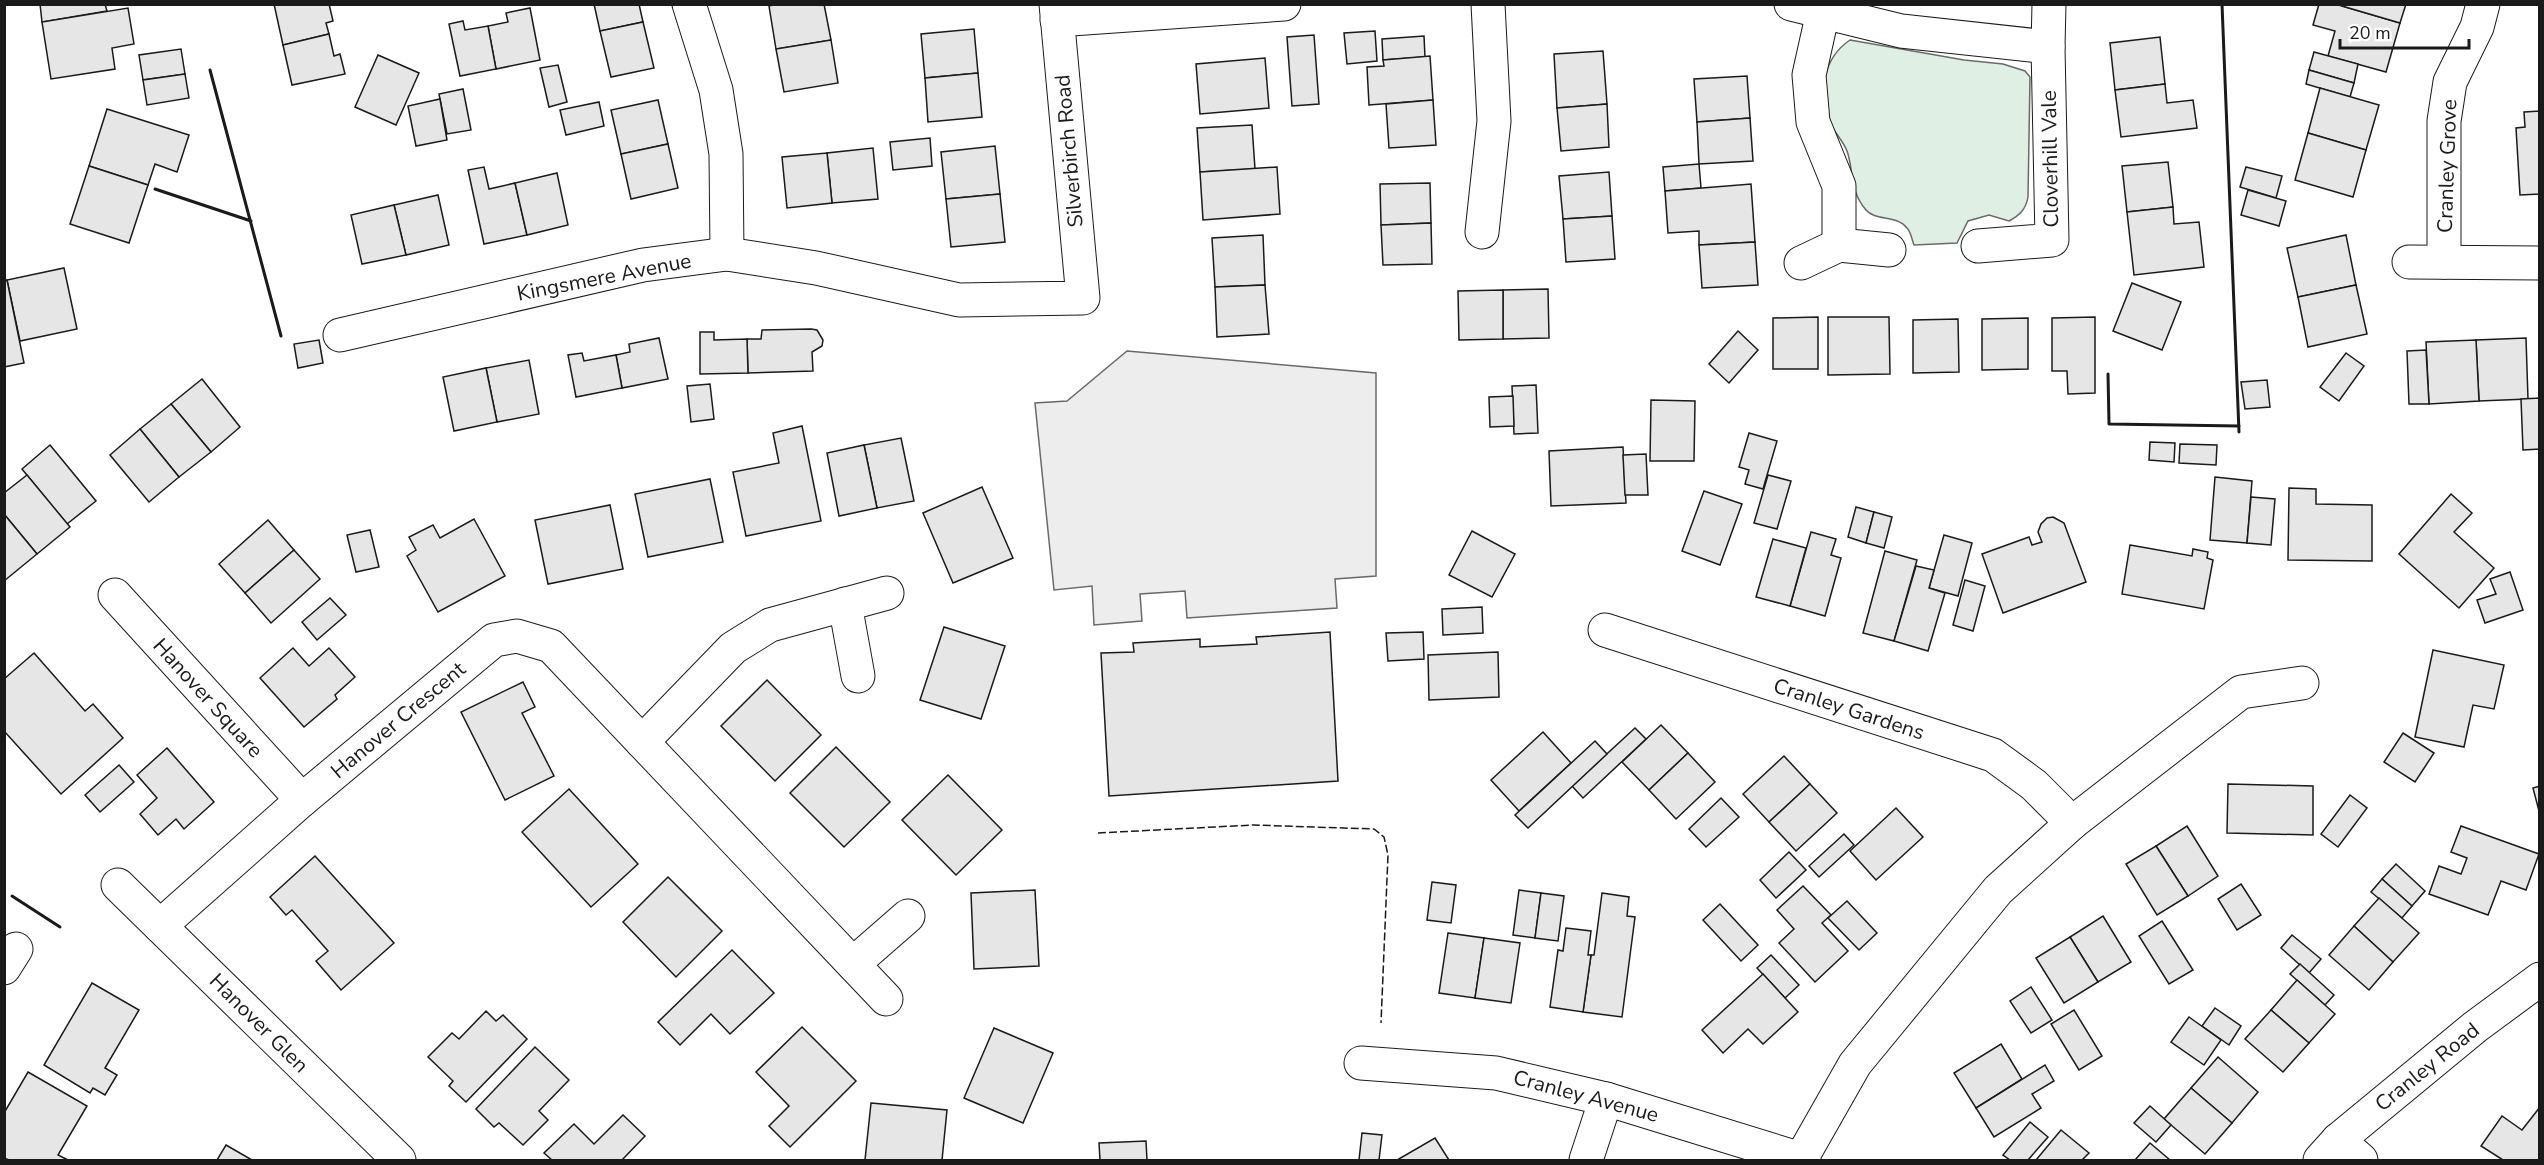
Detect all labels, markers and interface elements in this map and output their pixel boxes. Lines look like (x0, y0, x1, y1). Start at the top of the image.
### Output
scale bar (2340, 12, 2469, 50)
text: 20 m (2349, 21, 2391, 45)
street label: Silverbirch Road (1048, 73, 1090, 229)
street label: Cloverhill Vale (2035, 90, 2065, 228)
street label: Cranley Grove (2431, 99, 2463, 233)
street label: Kingsmere Avenue (515, 246, 693, 308)
street label: Hanover Square (147, 632, 269, 764)
street label: Hanover Crescent (325, 655, 472, 785)
street label: Cranley Gardens (1770, 671, 1928, 747)
street label: Hanover Glen (203, 967, 315, 1079)
street label: Cranley Road (2369, 1016, 2485, 1118)
street label: Cranley Avenue (1510, 1063, 1662, 1129)

